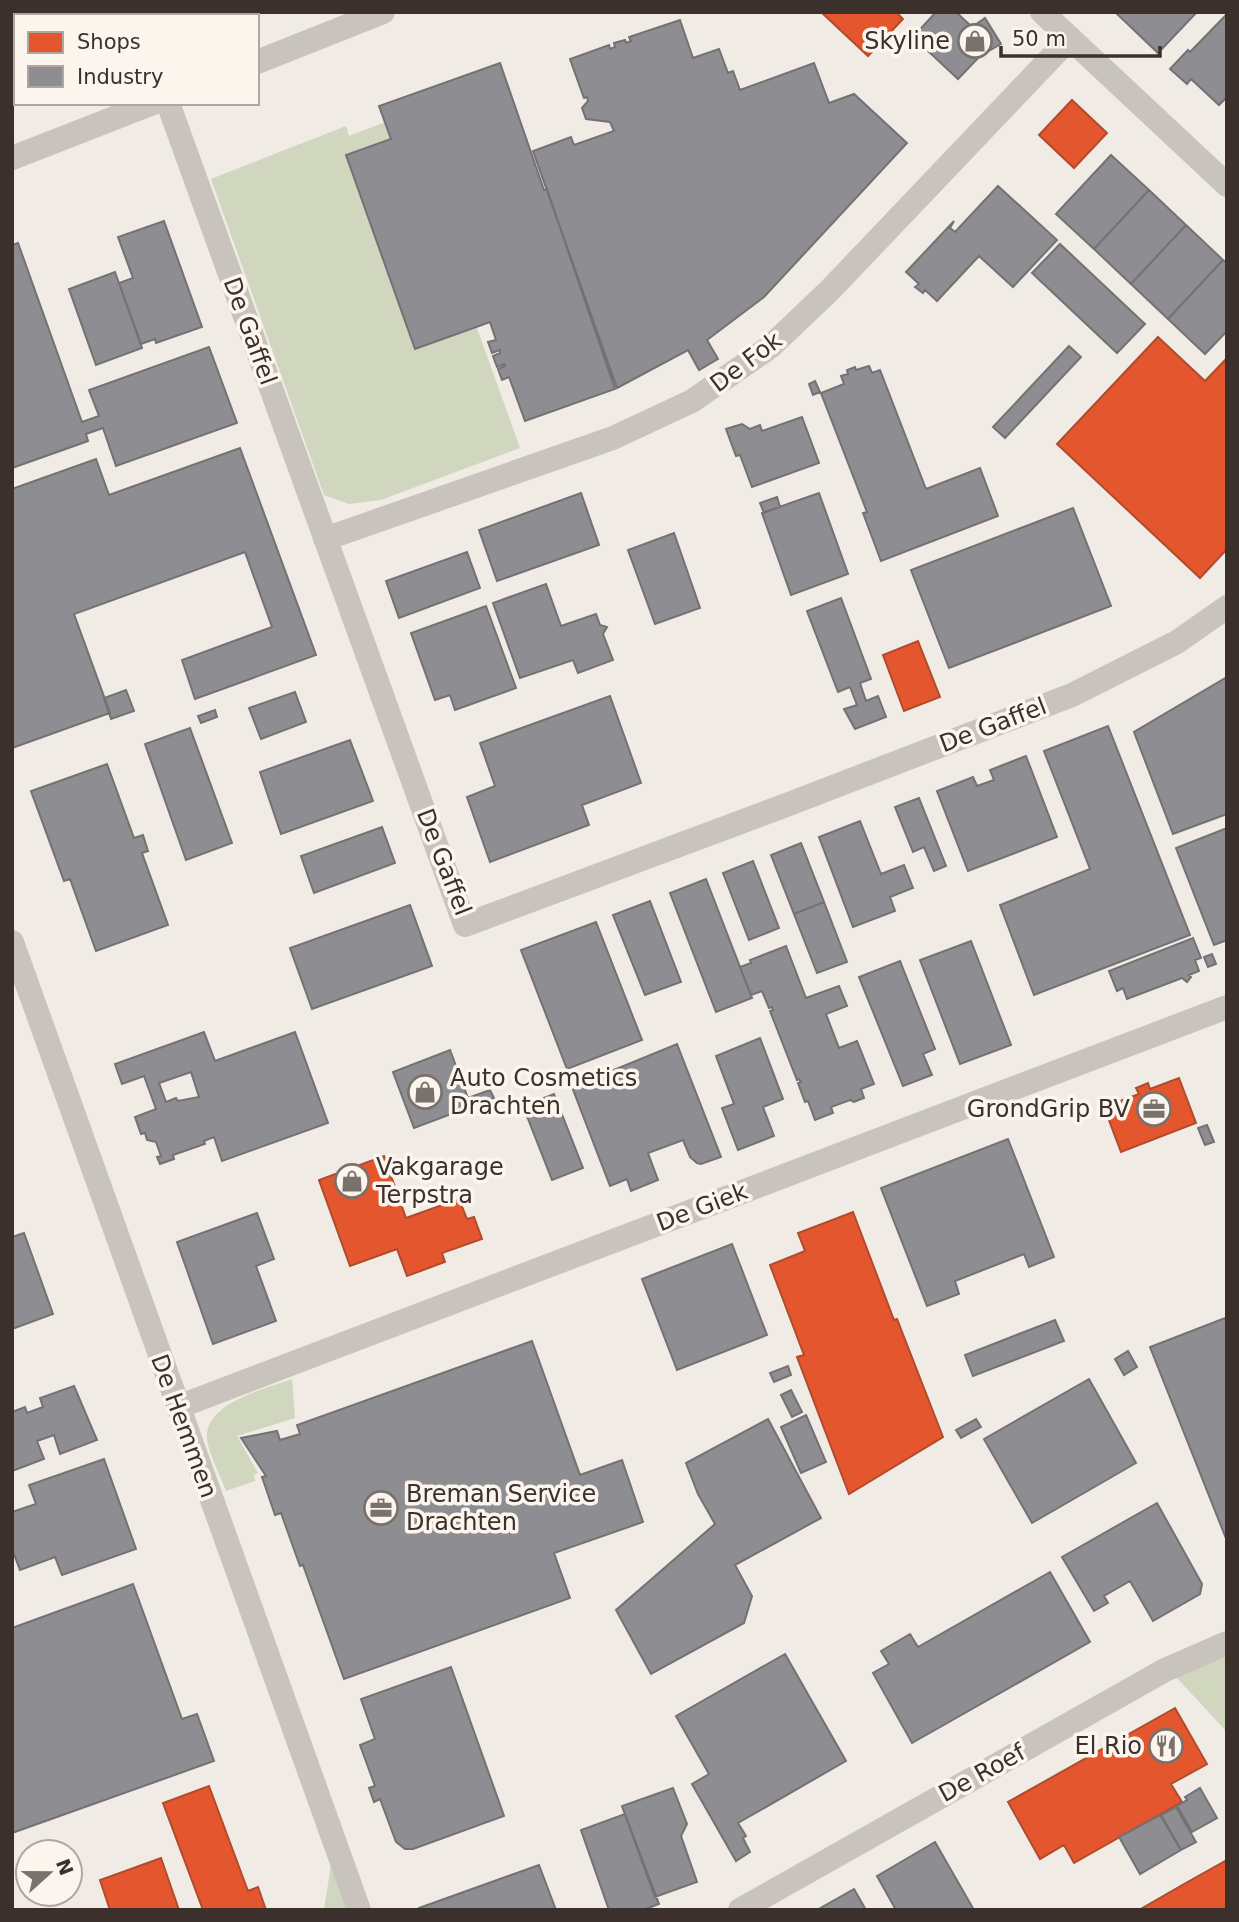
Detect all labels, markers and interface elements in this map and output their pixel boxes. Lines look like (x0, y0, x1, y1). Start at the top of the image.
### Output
legend (14, 14, 259, 105)
scale bar (1001, 14, 1160, 58)
shop icon: Skyline (956, 22, 994, 60)
place label: Skyline (864, 27, 950, 55)
text: 50 m (1012, 27, 1066, 51)
text: Shops (77, 30, 141, 54)
text: Industry (77, 65, 163, 89)
street label: De Gaffel (218, 274, 282, 388)
street label: De Fok (705, 326, 787, 398)
street label: De Gaffel (936, 692, 1050, 758)
street label: De Gaffel (411, 805, 477, 919)
place label: Auto Cosmetics Drachten (450, 1064, 637, 1120)
shop icon: Auto Cosmetics Drachten (406, 1073, 444, 1111)
office icon: GrondGrip BV (1135, 1090, 1173, 1128)
place label: GrondGrip BV (967, 1095, 1131, 1123)
place label: Vakgarage Terpstra (375, 1153, 504, 1209)
shop icon: Vakgarage Terpstra (333, 1162, 371, 1200)
street label: De Giek (653, 1177, 751, 1237)
street label: De Hemmen (145, 1351, 223, 1501)
place label: Breman Service Drachten (406, 1480, 596, 1536)
office icon: Breman Service Drachten (362, 1489, 400, 1527)
restaurant icon: El Rio (1147, 1727, 1185, 1765)
place label: El Rio (1075, 1732, 1142, 1760)
street label: De Roef (934, 1738, 1031, 1808)
north arrow (14, 1838, 84, 1908)
text: N (52, 1856, 78, 1878)

